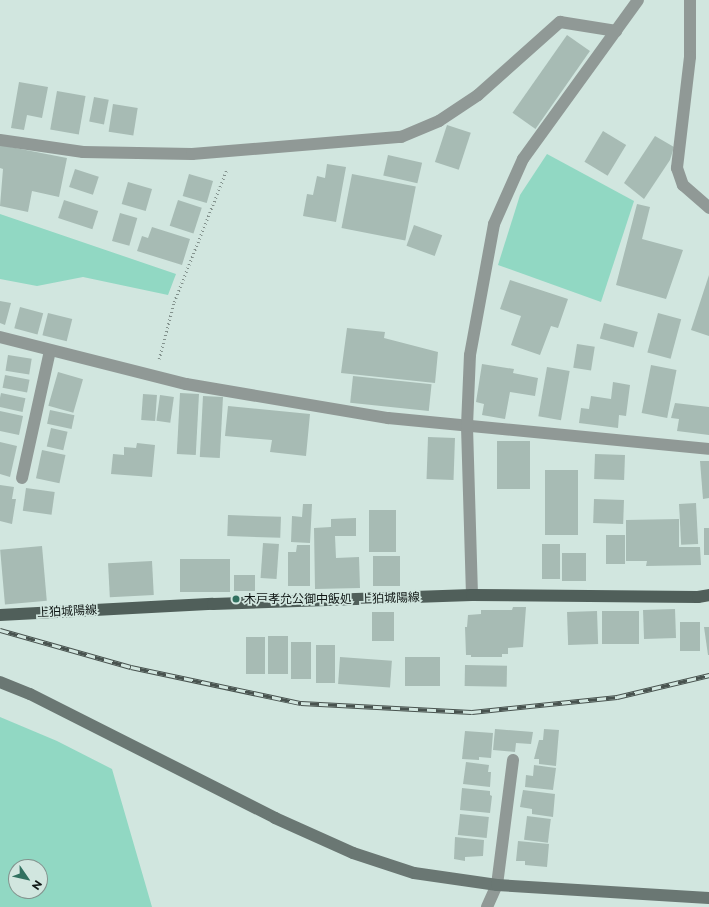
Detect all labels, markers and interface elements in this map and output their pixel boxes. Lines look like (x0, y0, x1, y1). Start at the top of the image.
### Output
street label: 上狛城陽線 (360, 590, 420, 606)
place label: 木戸孝允公御中飯処 (244, 592, 352, 606)
marker: 木戸孝允公御中飯処 (231, 594, 241, 604)
street label: 上狛城陽線 (37, 602, 97, 620)
north arrow (8, 859, 48, 899)
text: N (29, 878, 45, 893)

